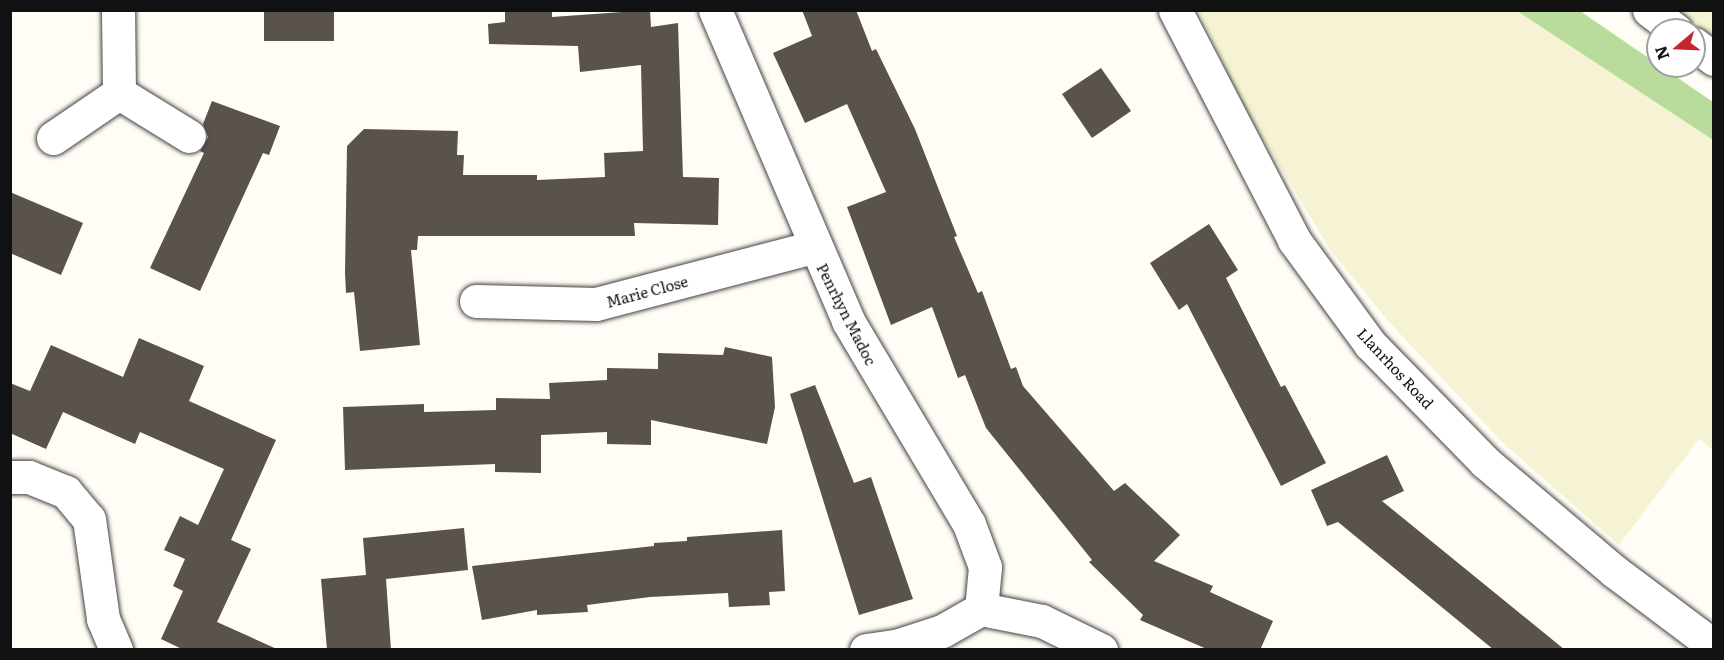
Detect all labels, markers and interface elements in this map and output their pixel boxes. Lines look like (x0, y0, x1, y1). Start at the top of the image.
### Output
north arrow (1646, 18, 1706, 78)
text: N (1647, 43, 1674, 63)
street label: Penrhyn Madoc (814, 260, 880, 368)
street label: Marie Close (604, 271, 690, 311)
street label: Llanrhos Road (1354, 324, 1438, 412)

